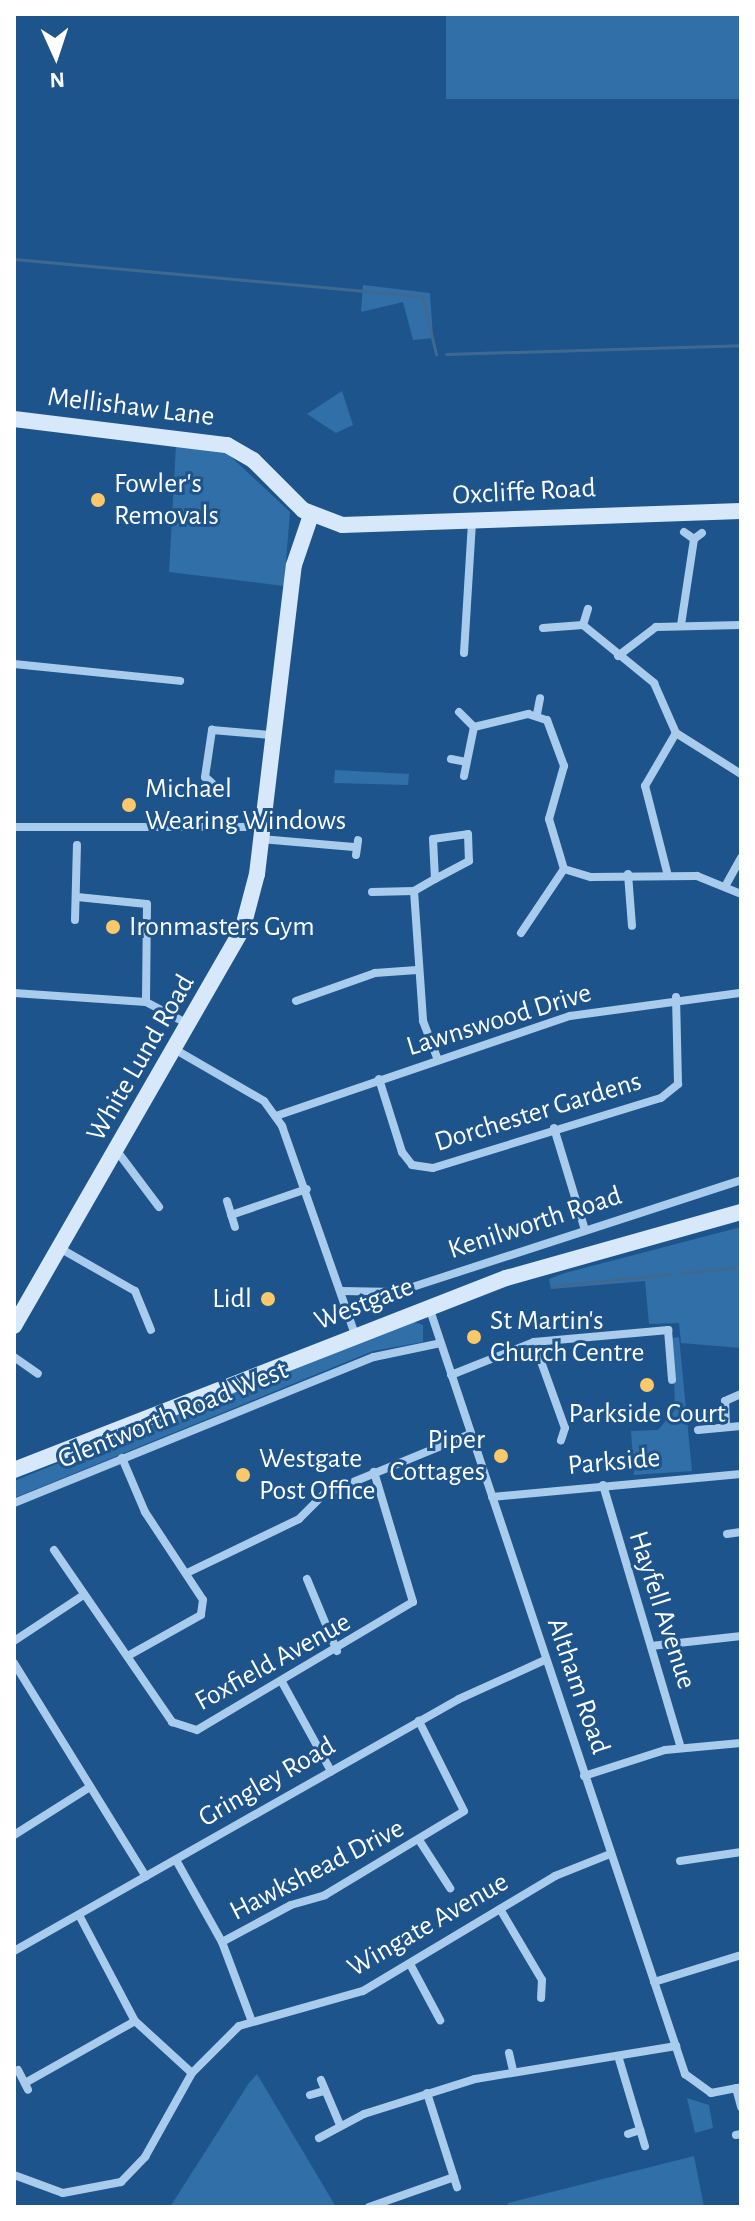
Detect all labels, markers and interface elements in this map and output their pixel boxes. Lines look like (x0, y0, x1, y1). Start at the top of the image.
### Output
north arrow (16, 16, 96, 96)
text: N (49, 69, 65, 91)
street label: Mellishaw Lane (46, 380, 216, 434)
place label: Fowler's Removals (114, 467, 219, 533)
street label: Oxcliffe Road (451, 471, 597, 513)
marker: Fowler's Removals (89, 491, 107, 509)
place label: Michael Wearing Windows (145, 772, 346, 838)
marker: Michael Wearing Windows (120, 796, 138, 814)
place label: Ironmasters Gym (129, 910, 315, 944)
marker: Ironmasters Gym (104, 918, 122, 936)
street label: White Lund Road (80, 969, 202, 1147)
street label: Lawnswood Drive (403, 976, 595, 1064)
street label: Dorchester Gardens (430, 1065, 646, 1159)
street label: Kenilworth Road (444, 1179, 626, 1267)
street label: Westgate (310, 1270, 418, 1338)
place label: Lidl (212, 1282, 252, 1316)
marker: Lidl (259, 1290, 277, 1308)
place label: St Martin's Church Centre (490, 1304, 644, 1370)
marker: St Martin's Church Centre (465, 1328, 483, 1346)
street label: Glentworth Road West (53, 1354, 293, 1476)
marker: Parkside Court (638, 1376, 656, 1394)
place label: Parkside Court (568, 1397, 726, 1431)
place label: Piper Cottages (390, 1423, 485, 1489)
street label: Parkside (566, 1441, 662, 1483)
place label: Westgate Post Office (259, 1442, 376, 1508)
marker: Piper Cottages (492, 1447, 510, 1465)
marker: Westgate Post Office (234, 1466, 252, 1484)
street label: Hayfell Avenue (621, 1527, 703, 1693)
street label: Foxfield Avenue (189, 1605, 357, 1719)
street label: Altham Road (539, 1613, 617, 1759)
street label: Gringley Road (193, 1729, 341, 1835)
street label: Hawkshead Drive (224, 1812, 410, 1928)
street label: Wingate Avenue (342, 1865, 514, 1985)

